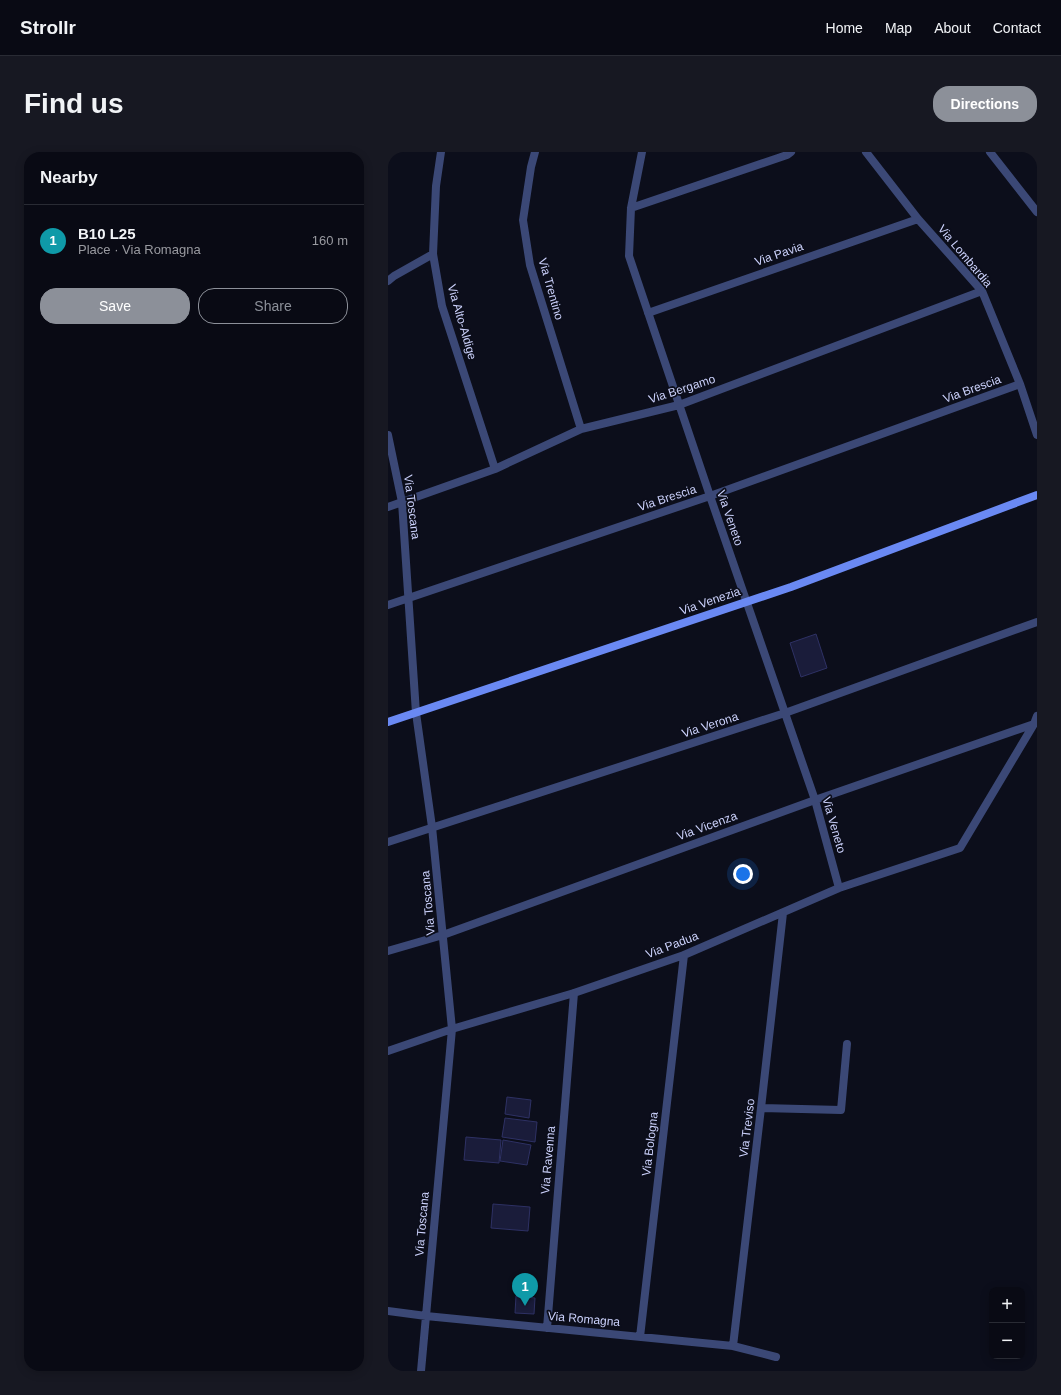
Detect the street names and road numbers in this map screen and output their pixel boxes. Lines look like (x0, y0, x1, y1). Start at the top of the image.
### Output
street label: Via Lombardia (935, 222, 995, 290)
street label: Via Pavia (753, 239, 805, 269)
street label: Via Trentino (535, 256, 567, 322)
street label: Via Alto-Aldige (445, 283, 480, 362)
street label: Via Bergamo (647, 372, 717, 406)
street label: Via Brescia (941, 372, 1003, 406)
street label: Via Toscana (401, 474, 423, 540)
street label: Via Brescia (636, 482, 698, 514)
street label: Via Veneto (714, 488, 746, 548)
street label: Via Venezia (678, 584, 742, 618)
street label: Via Verona (680, 709, 740, 741)
street label: Via Veneto (819, 795, 849, 855)
street label: Via Vicenza (675, 809, 739, 843)
street label: Via Toscana (418, 870, 438, 936)
street label: Via Padua (644, 928, 701, 961)
street label: Via Treviso (736, 1097, 758, 1158)
street label: Via Bologna (639, 1111, 661, 1177)
street label: Via Ravenna (538, 1125, 558, 1195)
street label: Via Toscana (412, 1191, 432, 1257)
street label: Via Romagna (547, 1309, 621, 1329)

